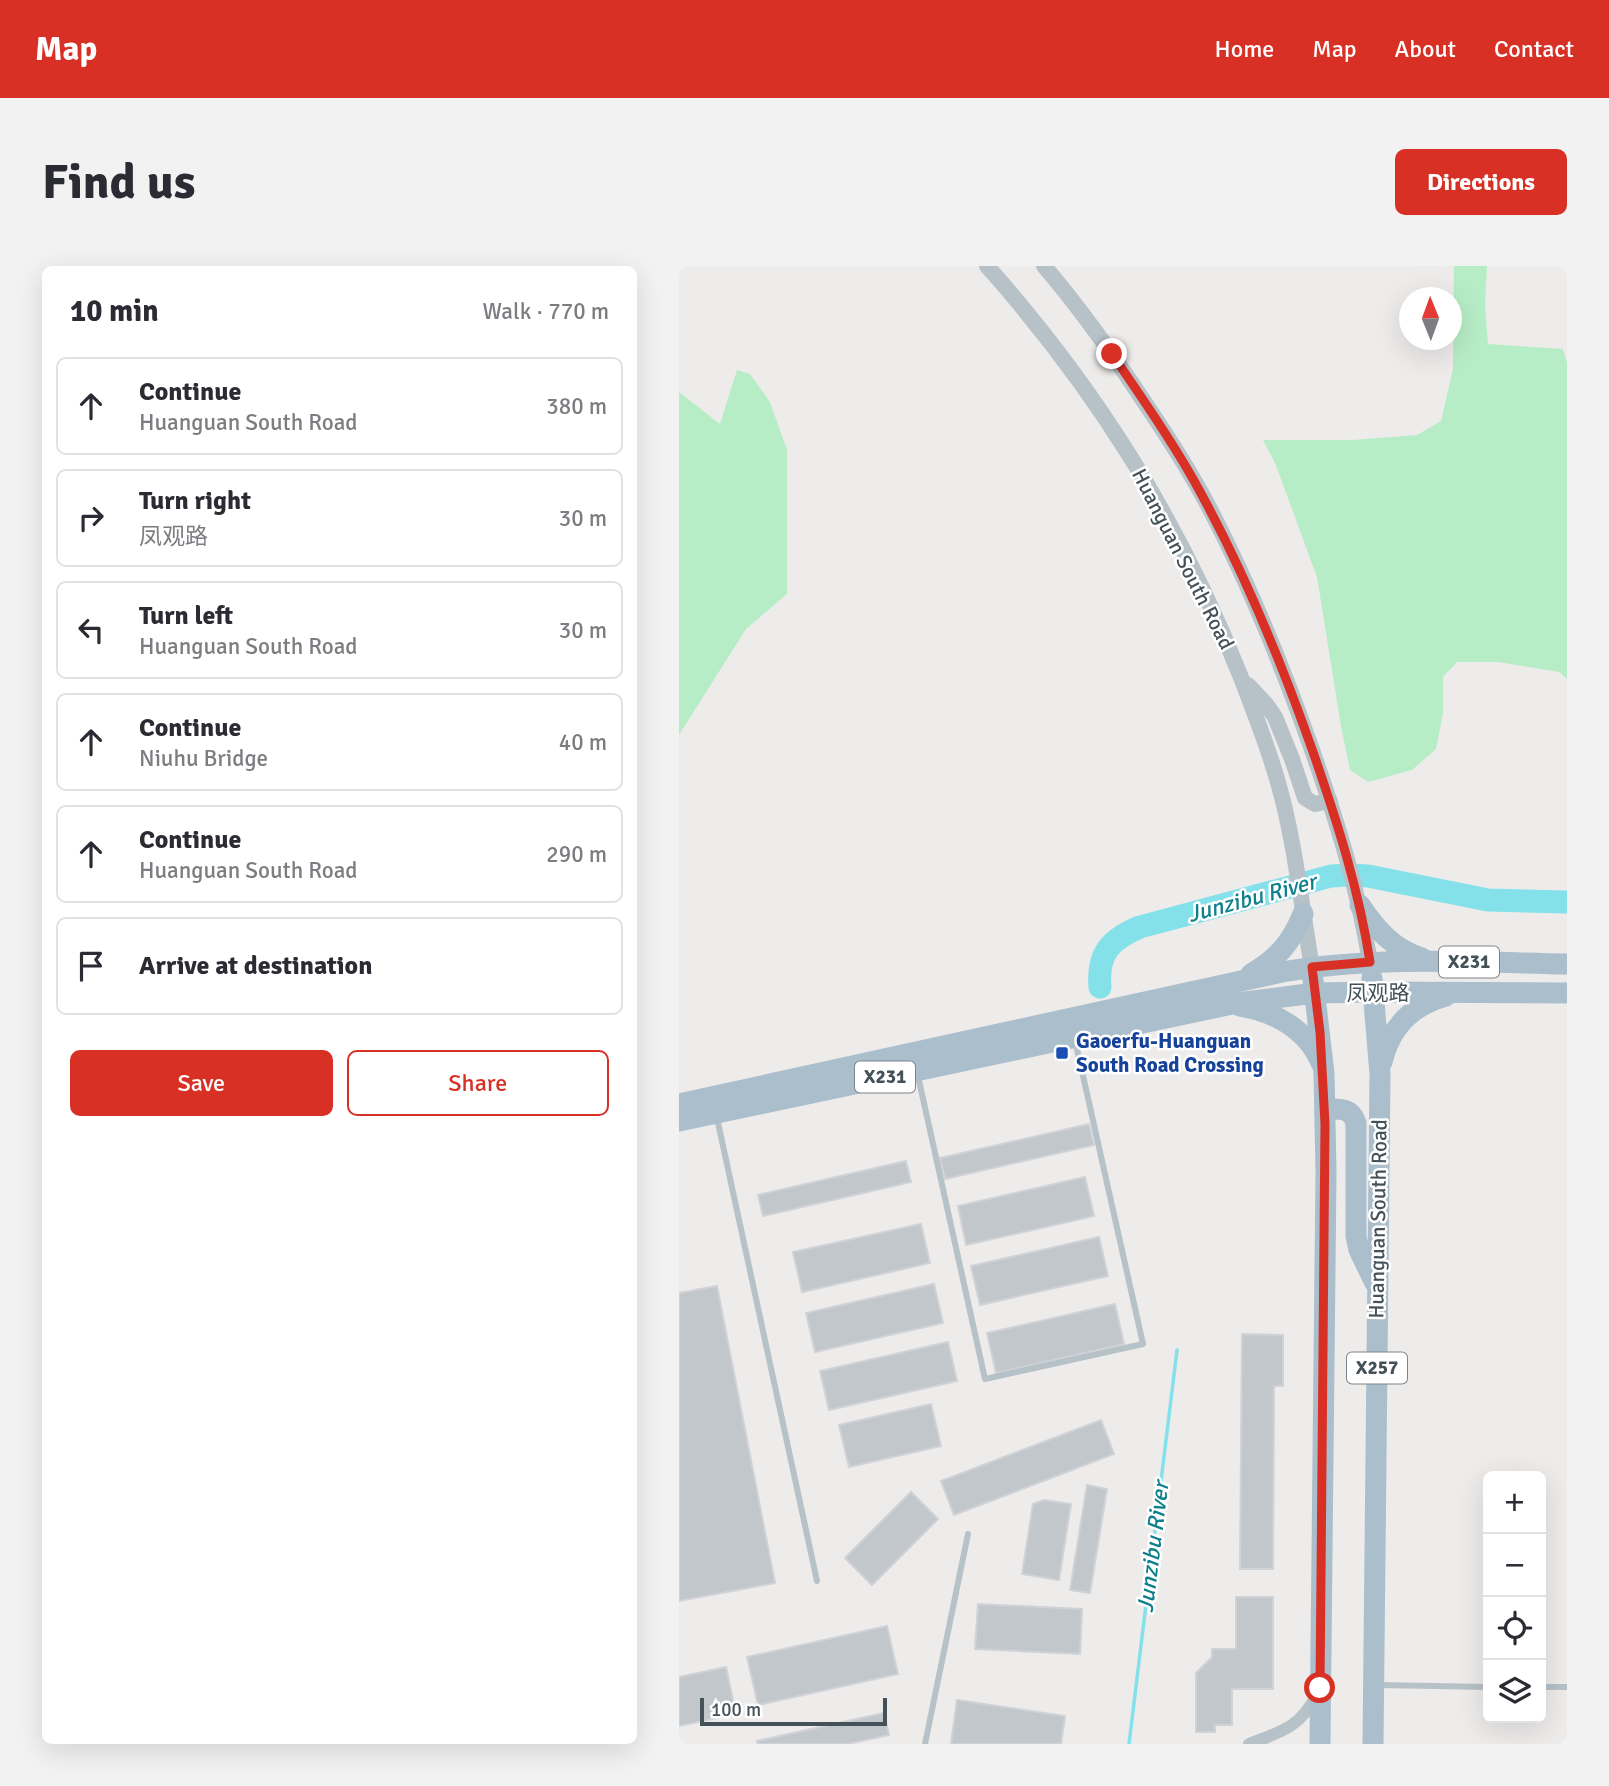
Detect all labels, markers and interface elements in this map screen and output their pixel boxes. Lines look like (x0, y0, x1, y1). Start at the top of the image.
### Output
text: Map (35, 29, 97, 70)
text: Home (1214, 34, 1274, 64)
text: Map (1312, 34, 1357, 64)
text: About (1395, 34, 1456, 64)
text: Contact (1494, 34, 1574, 64)
button: Directions (1395, 149, 1567, 215)
text: Find us (42, 152, 195, 212)
north arrow (1399, 287, 1462, 350)
text: 10 min (70, 293, 159, 330)
text: Walk · 770 m (483, 297, 609, 326)
route end (1096, 338, 1127, 369)
text: Continue (139, 376, 241, 408)
icon: ahead (72, 387, 110, 425)
text: 380 m (546, 392, 607, 421)
text: Huanguan South Road (139, 408, 357, 437)
street label: Huanguan South Road (1126, 464, 1240, 654)
text: Turn right (139, 485, 251, 517)
icon: right (72, 499, 110, 537)
text: 30 m (559, 504, 607, 533)
text: 凤观路 (139, 522, 208, 551)
text: Turn left (139, 600, 233, 632)
icon: left (72, 611, 110, 649)
text: 30 m (559, 616, 607, 645)
text: Huanguan South Road (139, 632, 357, 661)
text: Continue (139, 712, 241, 744)
icon: ahead (72, 723, 110, 761)
text: 40 m (559, 728, 607, 757)
text: Niuhu Bridge (139, 744, 268, 773)
text: Continue (139, 824, 241, 856)
icon: ahead (72, 835, 110, 873)
text: 290 m (546, 840, 607, 869)
text: Huanguan South Road (139, 856, 357, 885)
water label: Junzibu River (1185, 866, 1323, 929)
road number: X231 (1439, 946, 1499, 978)
icon: arrive (72, 947, 110, 985)
text: Arrive at destination (139, 950, 372, 982)
street label: 凤观路 (1347, 980, 1410, 1006)
place label: Gaoerfu-Huanguan South Road Crossing (1076, 1028, 1264, 1078)
marker: Gaoerfu-Huanguan South Road Crossing (1054, 1045, 1070, 1061)
button: Save (70, 1050, 333, 1116)
button: Share (347, 1050, 609, 1116)
road number: X231 (855, 1062, 915, 1092)
street label: Huanguan South Road (1363, 1119, 1393, 1319)
road number: X257 (1347, 1352, 1407, 1384)
map controls (1483, 1471, 1546, 1723)
button: + (1483, 1471, 1546, 1534)
water label: Junzibu River (1131, 1476, 1176, 1614)
button: − (1483, 1534, 1546, 1597)
button: locate (1483, 1597, 1546, 1660)
button: layers (1483, 1660, 1546, 1723)
route start (1304, 1672, 1335, 1703)
scale bar (700, 1695, 887, 1727)
text: 100 m (711, 1698, 761, 1722)

